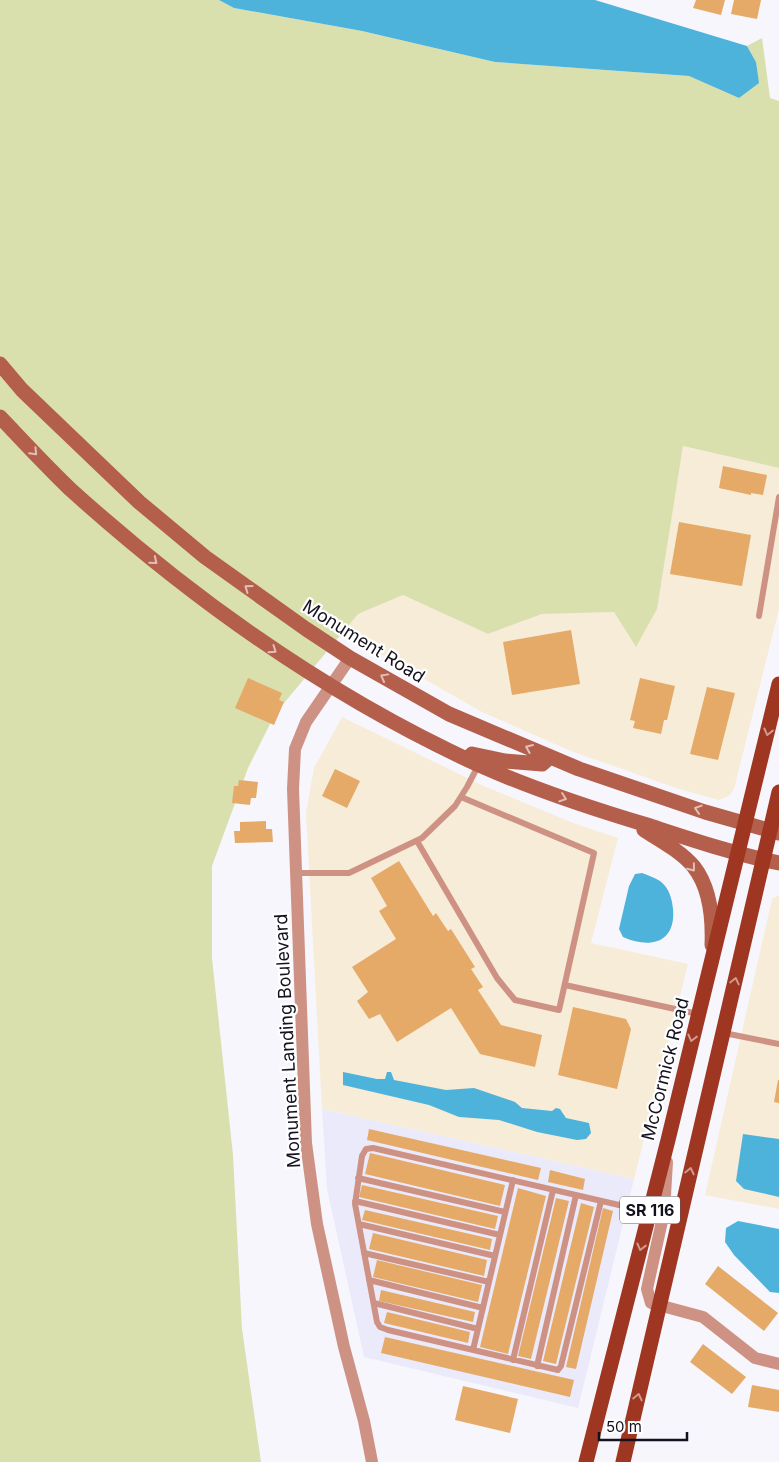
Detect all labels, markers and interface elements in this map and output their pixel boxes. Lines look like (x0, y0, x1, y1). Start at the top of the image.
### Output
one-way arrow (28, 446, 37, 455)
one-way arrow (149, 555, 158, 564)
one-way arrow (244, 585, 254, 594)
street label: Monument Road (299, 595, 429, 687)
one-way arrow (267, 644, 276, 653)
one-way arrow (380, 673, 389, 683)
one-way arrow (763, 727, 774, 736)
one-way arrow (526, 743, 534, 753)
one-way arrow (559, 792, 567, 802)
one-way arrow (695, 805, 703, 815)
one-way arrow (687, 862, 695, 871)
street label: Monument Landing Boulevard (270, 913, 304, 1169)
one-way arrow (729, 976, 740, 985)
street label: McCormick Road (637, 995, 693, 1143)
one-way arrow (687, 1034, 698, 1043)
one-way arrow (684, 1166, 695, 1175)
road number: SR 116 (620, 1196, 680, 1224)
one-way arrow (636, 1243, 646, 1251)
one-way arrow (632, 1393, 643, 1402)
scale bar (599, 1410, 686, 1442)
text: 50 m (606, 1417, 642, 1436)

